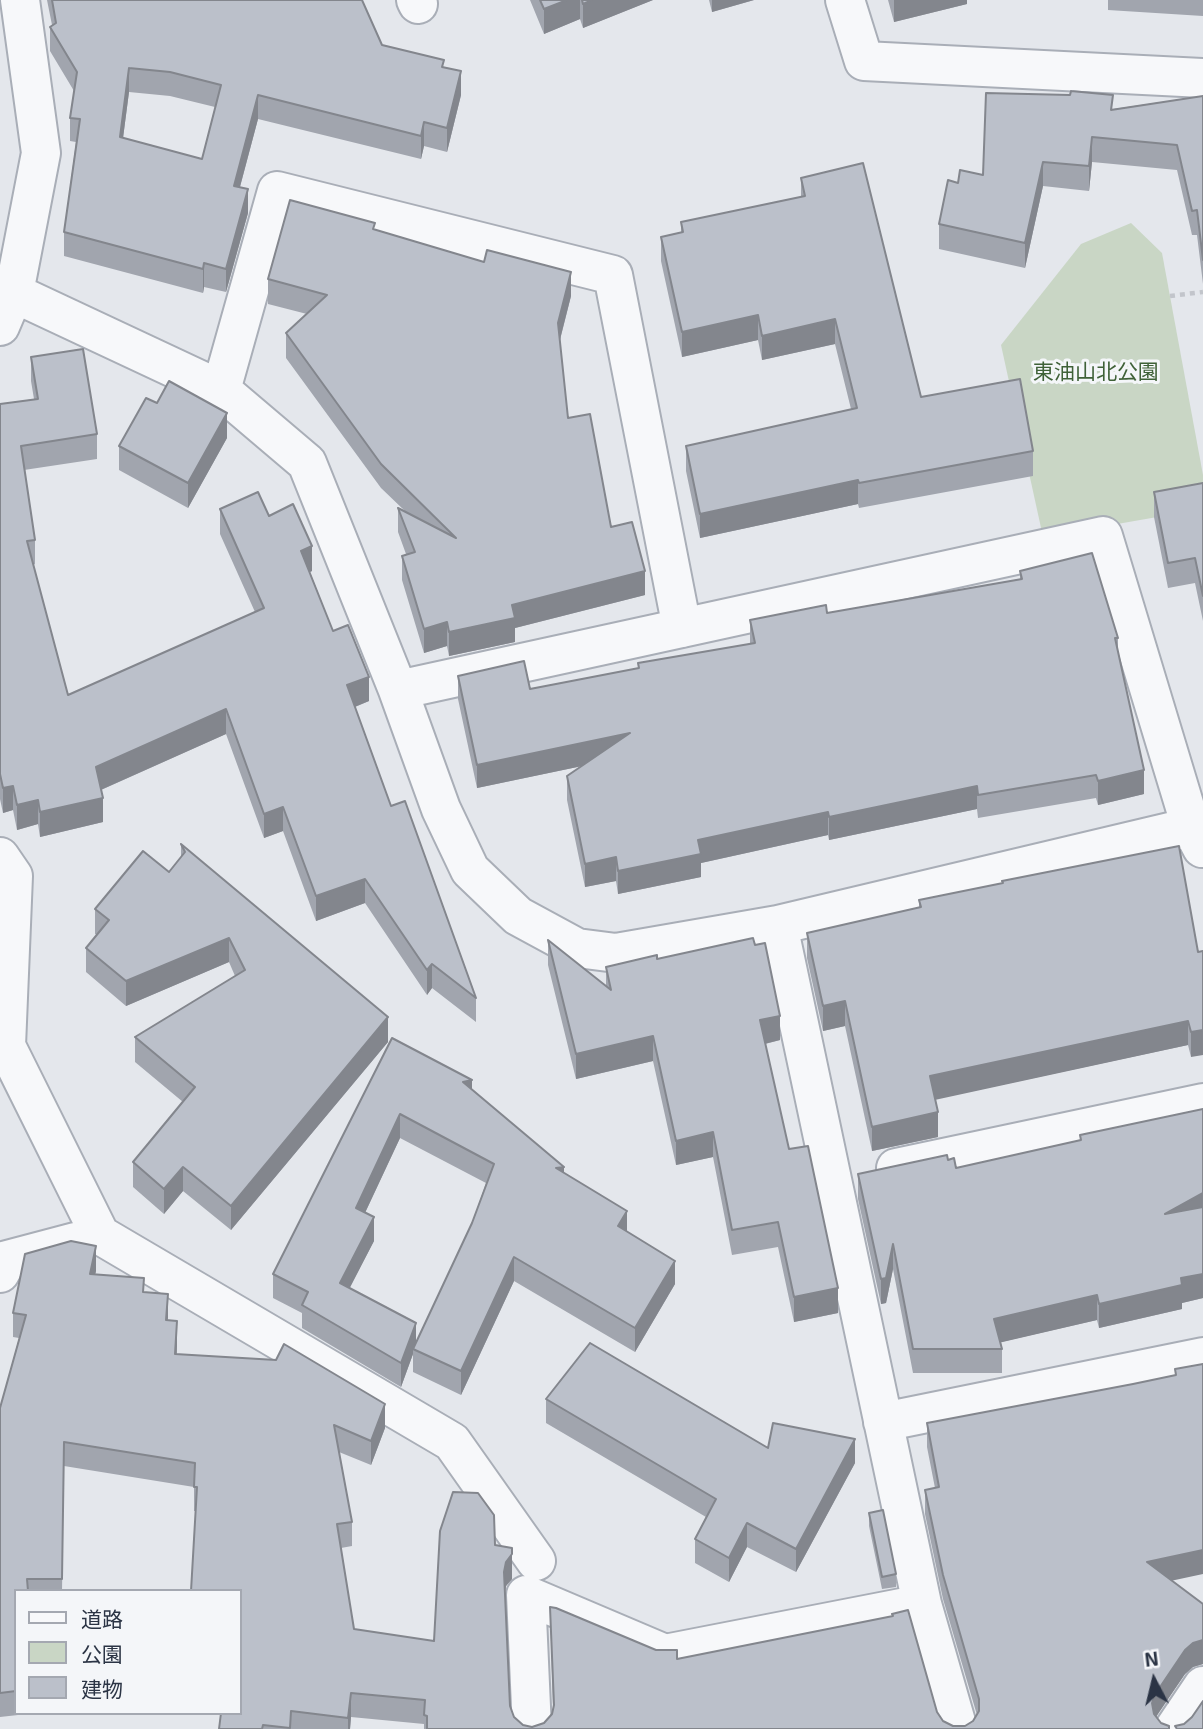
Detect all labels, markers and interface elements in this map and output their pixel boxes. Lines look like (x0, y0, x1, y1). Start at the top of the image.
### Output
park label: 東油山北公園 (1033, 359, 1159, 385)
legend (14, 1589, 242, 1715)
text: 道路 (81, 1606, 123, 1631)
text: 公園 (81, 1641, 123, 1666)
north arrow (1119, 1645, 1189, 1715)
text: N (1143, 1646, 1160, 1671)
text: 建物 (81, 1676, 123, 1701)

